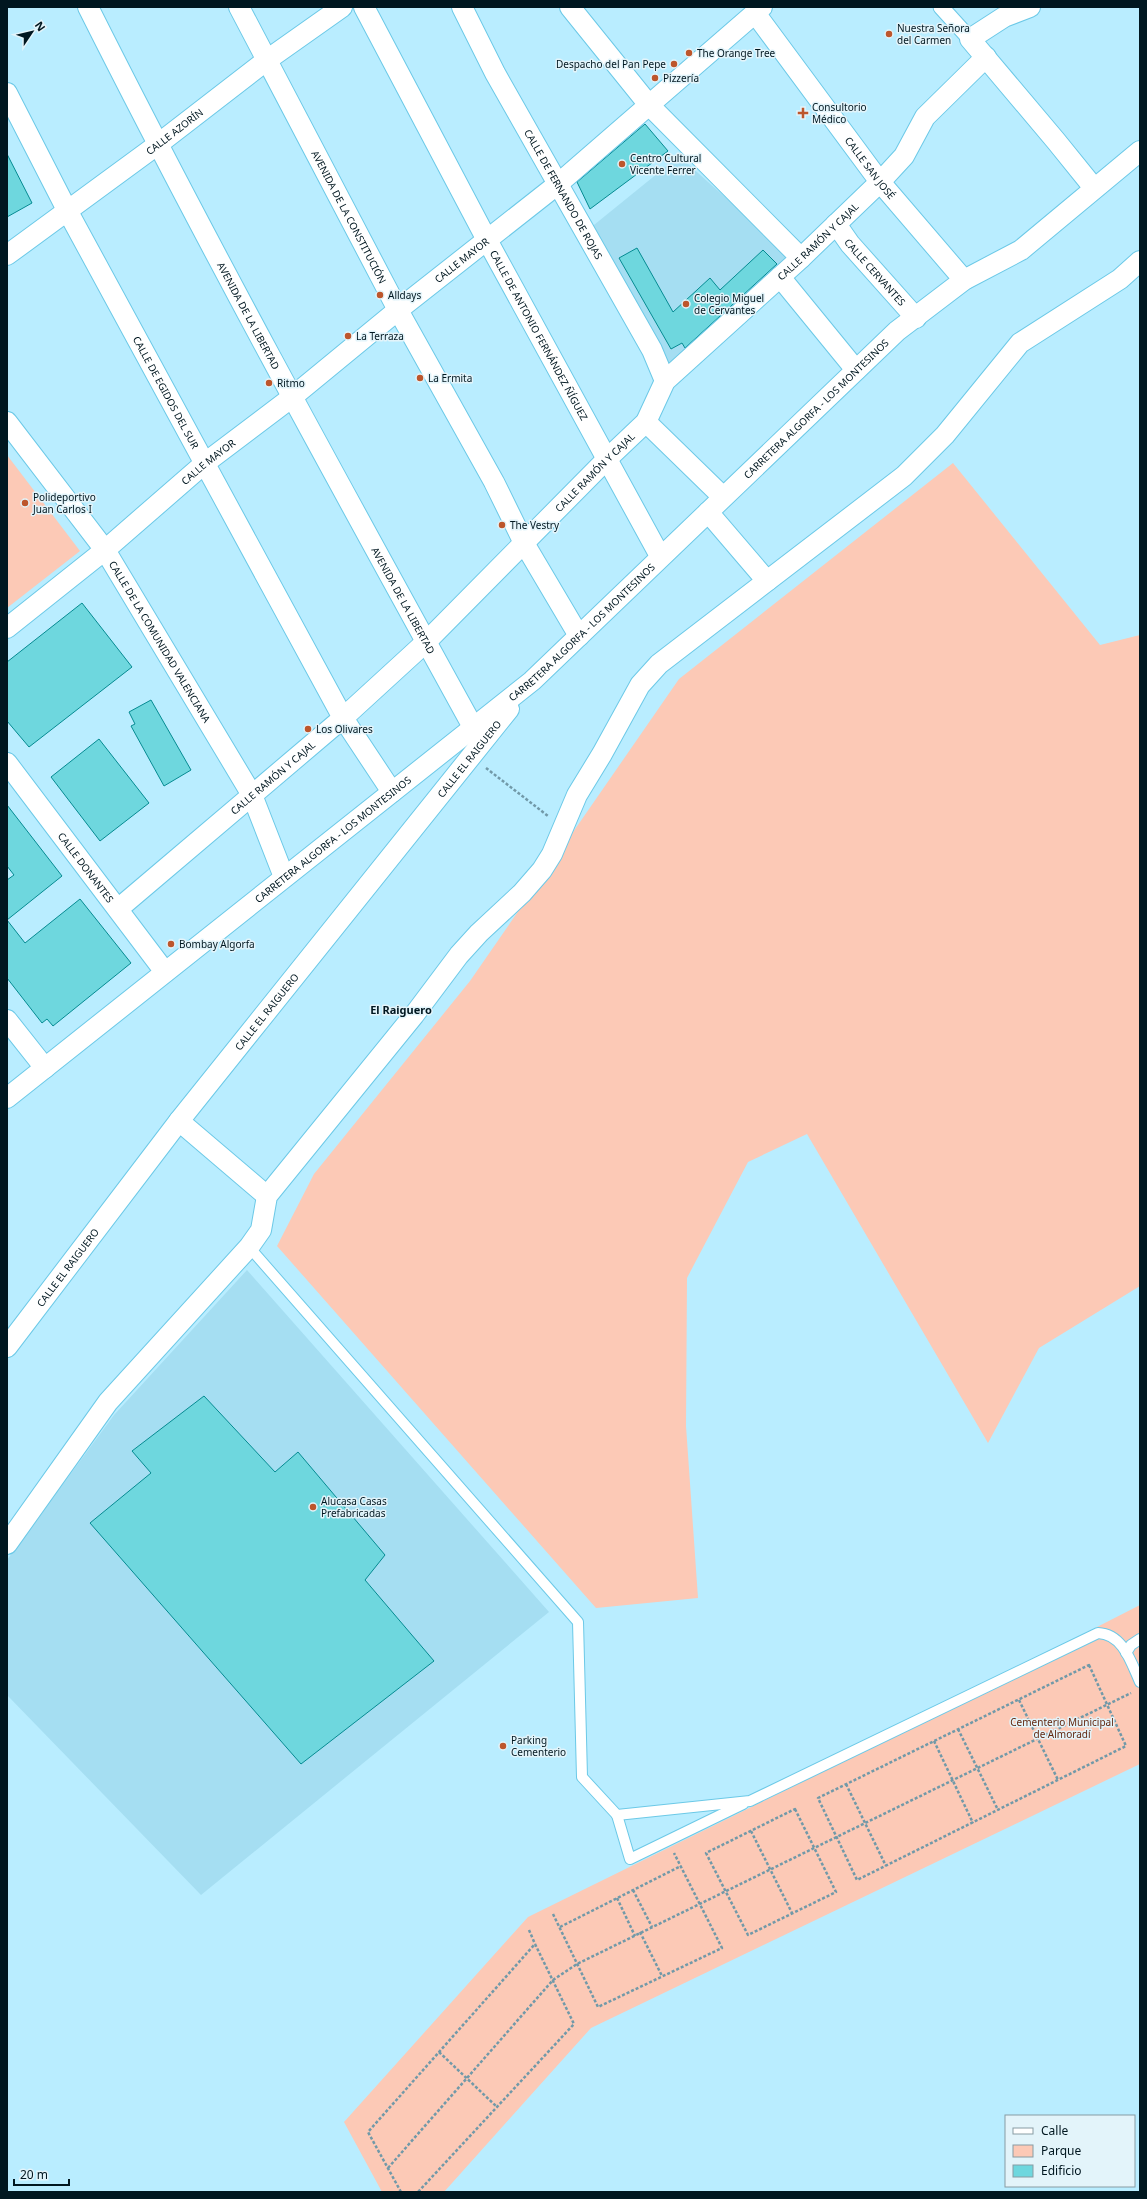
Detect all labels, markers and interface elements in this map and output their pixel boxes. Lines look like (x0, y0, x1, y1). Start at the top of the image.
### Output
north arrow (12, 12, 52, 52)
text: N (32, 18, 49, 34)
place label: Nuestra Señora del Carmen (897, 21, 970, 47)
marker: Nuestra Señora del Carmen (884, 29, 894, 39)
place label: The Orange Tree (697, 46, 776, 60)
marker: The Orange Tree (684, 48, 694, 58)
place label: Despacho del Pan Pepe (556, 57, 666, 71)
marker: Despacho del Pan Pepe (669, 59, 679, 69)
place label: Pizzería (663, 71, 699, 85)
marker: Pizzería (650, 73, 660, 83)
place label: Consultorio Médico (812, 100, 867, 126)
street label: CALLE AZORÍN (143, 105, 206, 158)
marker: Consultorio Médico (797, 107, 809, 119)
street label: CALLE DE FERNANDO DE ROJAS (521, 127, 606, 262)
street label: CALLE SAN JOSÉ (842, 134, 899, 202)
street label: AVENIDA DE LA CONSTITUCIÓN (308, 148, 390, 286)
place label: Centro Cultural Vicente Ferrer (630, 151, 701, 177)
marker: Centro Cultural Vicente Ferrer (617, 159, 627, 169)
street label: CALLE RAMÓN Y CAJAL (774, 199, 861, 283)
street label: CALLE MAYOR (431, 234, 492, 286)
street label: CALLE CERVANTES (841, 236, 909, 309)
street label: CALLE DE ANTONIO FERNÁNDEZ ÑÍGUEZ (487, 248, 592, 423)
street label: AVENIDA DE LA LIBERTAD (214, 260, 283, 372)
place label: Alldays (388, 288, 421, 302)
marker: Alldays (375, 290, 385, 300)
place label: Colegio Miguel de Cervantes (694, 291, 764, 317)
marker: Colegio Miguel de Cervantes (681, 299, 691, 309)
place label: La Terraza (356, 329, 404, 343)
marker: La Terraza (343, 331, 353, 341)
street label: CALLE DE EGIDOS DEL SUR (130, 334, 203, 452)
street label: CARRETERA ALGORFA - LOS MONTESINOS (740, 335, 892, 482)
place label: La Ermita (428, 371, 472, 385)
marker: La Ermita (415, 373, 425, 383)
place label: Ritmo (277, 376, 305, 390)
marker: Ritmo (264, 378, 274, 388)
street label: CALLE RAMÓN Y CAJAL (552, 430, 638, 515)
street label: CALLE MAYOR (178, 435, 239, 488)
place label: Polideportivo Juan Carlos I (32, 490, 96, 516)
marker: Polideportivo Juan Carlos I (20, 498, 30, 508)
place label: The Vestry (510, 518, 560, 532)
marker: The Vestry (497, 520, 507, 530)
street label: AVENIDA DE LA LIBERTAD (368, 544, 438, 656)
street label: CALLE DE LA COMUNIDAD VALENCIANA (106, 558, 214, 726)
street label: CARRETERA ALGORFA - LOS MONTESINOS (505, 560, 658, 704)
street label: CALLE EL RAIGUERO (434, 717, 504, 800)
place label: Los Olivares (316, 722, 373, 736)
marker: Los Olivares (303, 724, 313, 734)
street label: CALLE RAMÓN Y CAJAL (227, 738, 318, 818)
street label: CARRETERA ALGORFA - LOS MONTESINOS (252, 772, 414, 906)
street label: CALLE DONANTES (55, 829, 117, 906)
place label: Bombay Algorfa (179, 937, 255, 951)
marker: Bombay Algorfa (166, 939, 176, 949)
street label: CALLE EL RAIGUERO (231, 970, 302, 1053)
district label: El Raiguero (370, 1002, 432, 1017)
street label: CALLE EL RAIGUERO (33, 1225, 102, 1309)
place label: Alucasa Casas Prefabricadas (321, 1494, 387, 1520)
marker: Alucasa Casas Prefabricadas (308, 1502, 318, 1512)
park label: Cementerio Municipal de Almoradí (1010, 1715, 1114, 1741)
place label: Parking Cementerio (511, 1733, 566, 1759)
marker: Parking Cementerio (498, 1741, 508, 1751)
legend (1005, 2115, 1135, 2187)
text: Calle (1041, 2122, 1069, 2139)
text: Parque (1041, 2142, 1082, 2159)
scale bar (14, 2161, 69, 2187)
text: Edificio (1041, 2162, 1082, 2179)
text: 20 m (20, 2166, 48, 2183)

